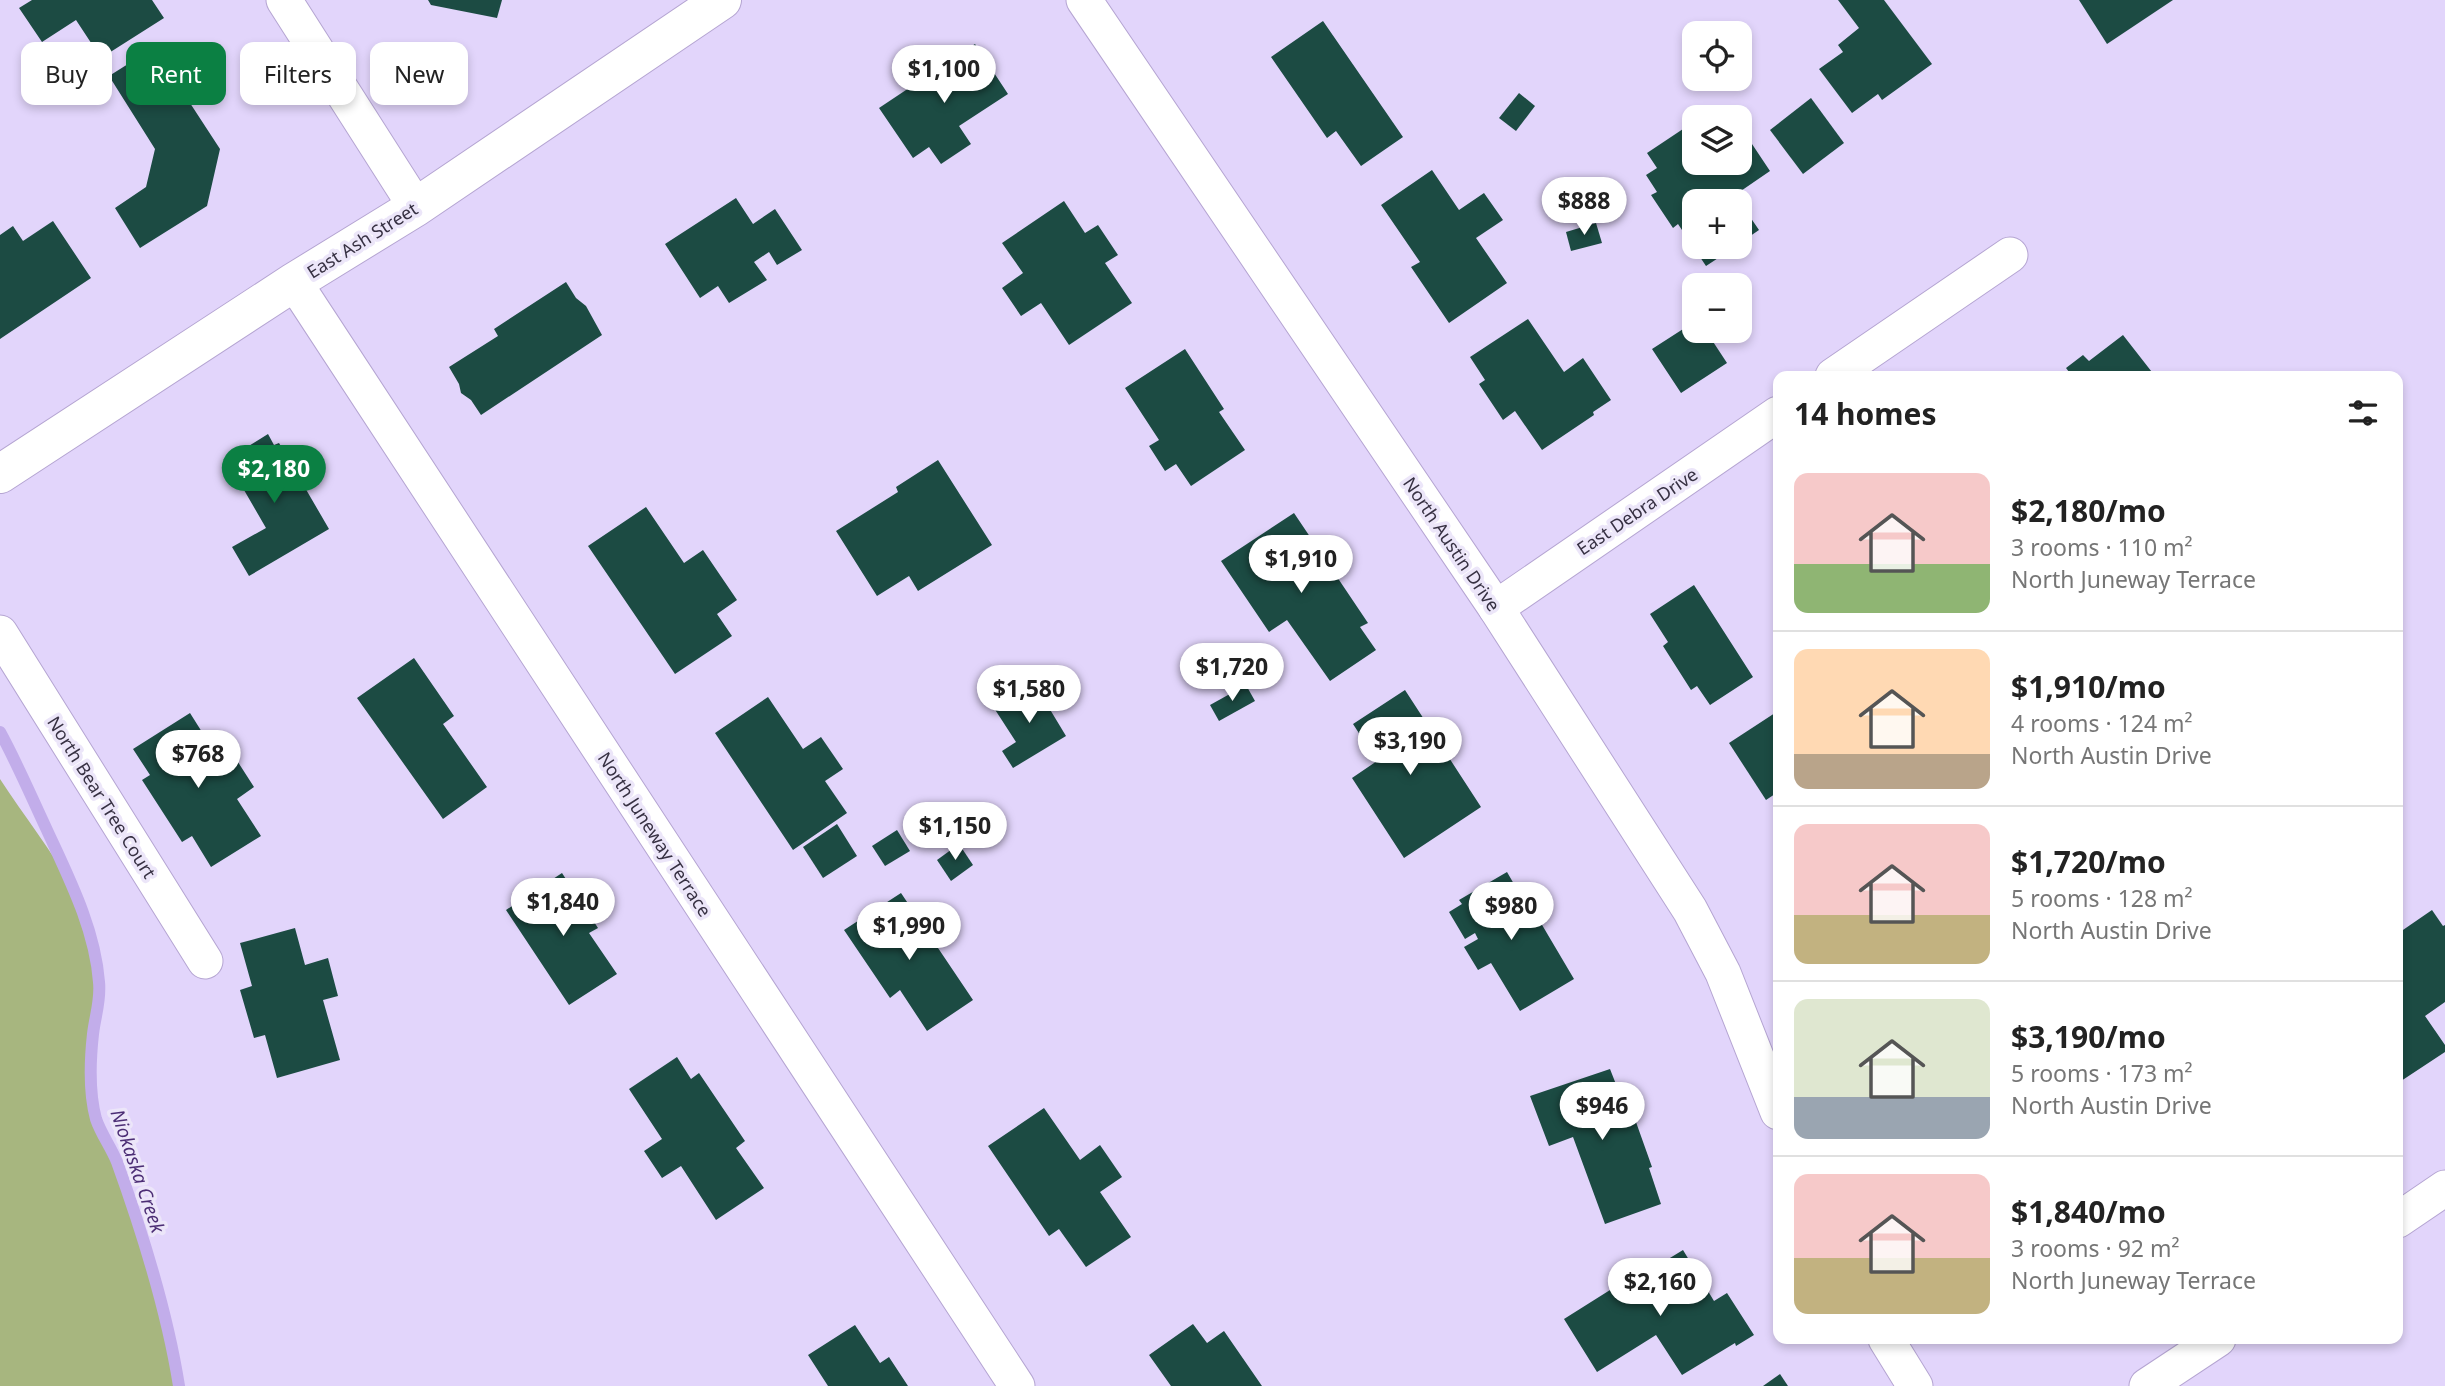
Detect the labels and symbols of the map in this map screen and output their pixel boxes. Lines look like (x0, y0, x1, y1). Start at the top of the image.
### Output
pin: $1,100 (887, 46, 1001, 105)
pin: $888 (1543, 177, 1625, 237)
street label: East Ash Street (302, 196, 422, 284)
pin: $2,180 (217, 446, 331, 505)
street label: East Debra Drive (1572, 462, 1702, 560)
street label: North Austin Drive (1398, 472, 1506, 616)
pin: $1,910 (1244, 536, 1358, 595)
pin: $1,720 (1175, 644, 1289, 703)
pin: $1,580 (972, 666, 1086, 725)
street label: North Bear Tree Court (42, 711, 162, 883)
pin: $3,190 (1353, 718, 1467, 777)
pin: $768 (157, 730, 239, 790)
street label: North Juneway Terrace (593, 747, 717, 921)
pin: $1,150 (898, 802, 1012, 862)
pin: $1,840 (506, 878, 620, 938)
pin: $980 (1470, 883, 1552, 942)
pin: $1,990 (852, 902, 966, 962)
pin: $946 (1561, 1082, 1643, 1142)
water label: Niokaska Creek (105, 1106, 172, 1237)
pin: $2,160 (1603, 1258, 1717, 1318)

